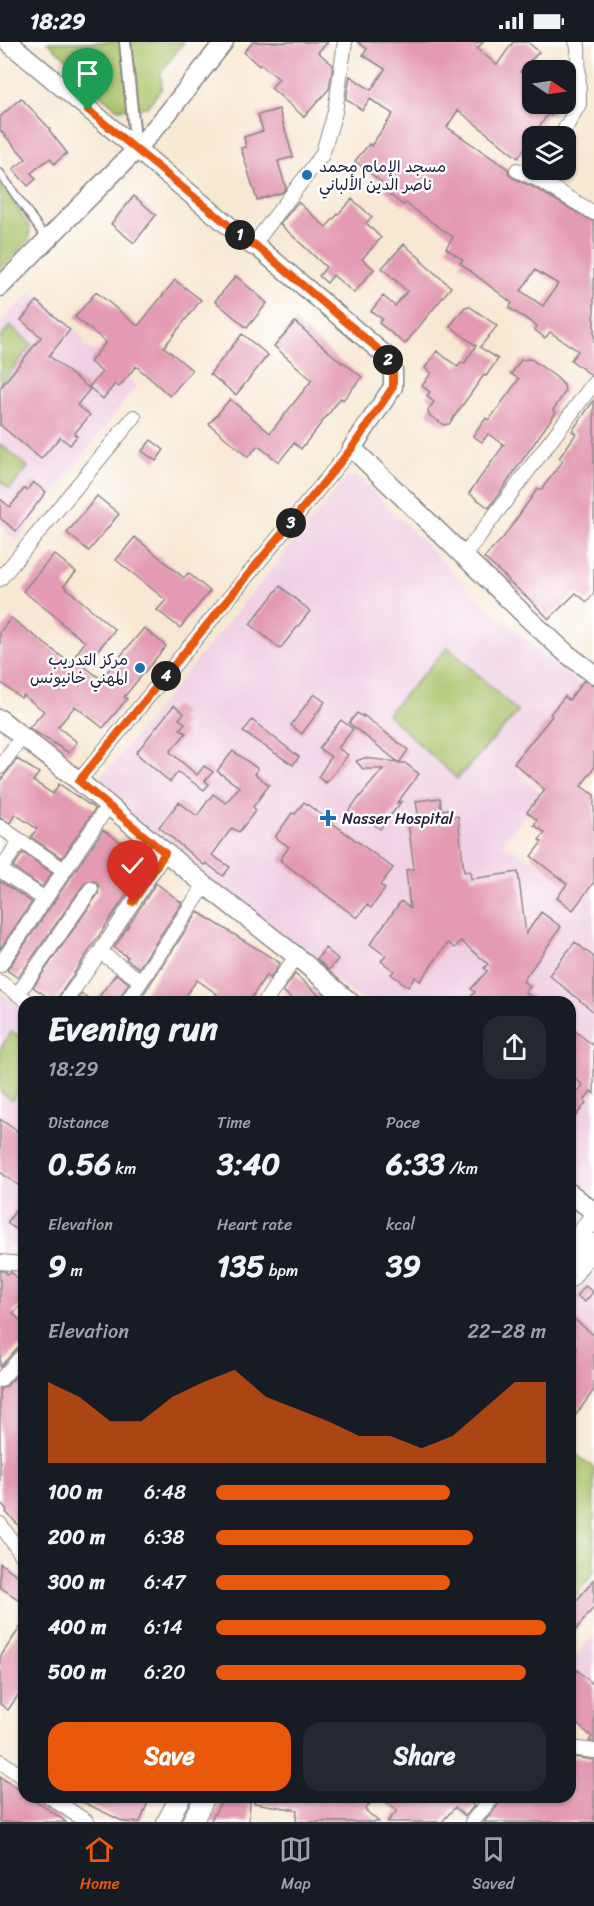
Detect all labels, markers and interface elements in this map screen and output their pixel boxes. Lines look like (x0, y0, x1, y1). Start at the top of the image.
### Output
text: 18:29 (30, 2, 86, 41)
pin (62, 48, 113, 110)
icon: arrive (71, 57, 104, 90)
north arrow (522, 60, 576, 114)
map controls (522, 60, 576, 180)
button: layers (522, 126, 576, 180)
place label: مسجد الإمام محمد ناصر الدين الألباني (319, 152, 446, 199)
marker: مسجد الإمام محمد ناصر الدين الألباني (300, 168, 314, 182)
pin: 1 (225, 220, 255, 250)
text: 1 (237, 220, 243, 249)
pin: 2 (373, 345, 403, 375)
text: 2 (383, 345, 393, 374)
pin: 3 (276, 508, 306, 538)
text: 3 (287, 508, 295, 537)
place label: مركز التدريب المهني خانيونس (30, 645, 128, 692)
marker: مركز التدريب المهني خانيونس (133, 661, 147, 675)
pin: 4 (151, 661, 181, 691)
text: 4 (161, 661, 171, 690)
place label: Nasser Hospital (342, 804, 454, 833)
marker: Nasser Hospital (319, 809, 337, 827)
pin (107, 840, 158, 902)
icon: check (116, 849, 149, 882)
text: Evening run (48, 1000, 218, 1058)
button: share (483, 1016, 546, 1079)
text: 18:29 (48, 1052, 99, 1087)
text: Distance (48, 1108, 109, 1137)
text: Time (217, 1108, 251, 1137)
text: Pace (386, 1108, 420, 1137)
text: 0.56 (48, 1137, 111, 1191)
text: 3:40 (217, 1137, 280, 1191)
text: 6:33 (386, 1137, 445, 1191)
text: km (111, 1154, 136, 1183)
text: /km (445, 1154, 478, 1183)
text: Elevation (48, 1210, 113, 1239)
text: Heart rate (217, 1210, 292, 1239)
text: kcal (386, 1210, 415, 1239)
text: 9 (48, 1239, 66, 1293)
text: 135 (217, 1239, 265, 1293)
text: 39 (386, 1239, 421, 1293)
text: m (66, 1256, 83, 1285)
text: bpm (265, 1256, 298, 1285)
text: Elevation (48, 1314, 129, 1349)
text: 22–28 m (467, 1314, 546, 1349)
text: 100 m (48, 1475, 102, 1510)
text: 6:48 (144, 1475, 186, 1510)
text: 200 m (48, 1520, 105, 1555)
text: 6:38 (144, 1520, 184, 1555)
text: 300 m (48, 1565, 105, 1600)
text: 6:47 (144, 1565, 185, 1600)
text: 400 m (48, 1610, 106, 1645)
text: 6:14 (144, 1610, 182, 1645)
text: 500 m (48, 1655, 106, 1690)
text: 6:20 (144, 1655, 186, 1690)
button: Save (48, 1722, 291, 1791)
button: Share (303, 1722, 546, 1791)
tab: Home (80, 1833, 120, 1898)
tab: Map (279, 1833, 312, 1898)
tab: Saved (472, 1833, 514, 1898)

